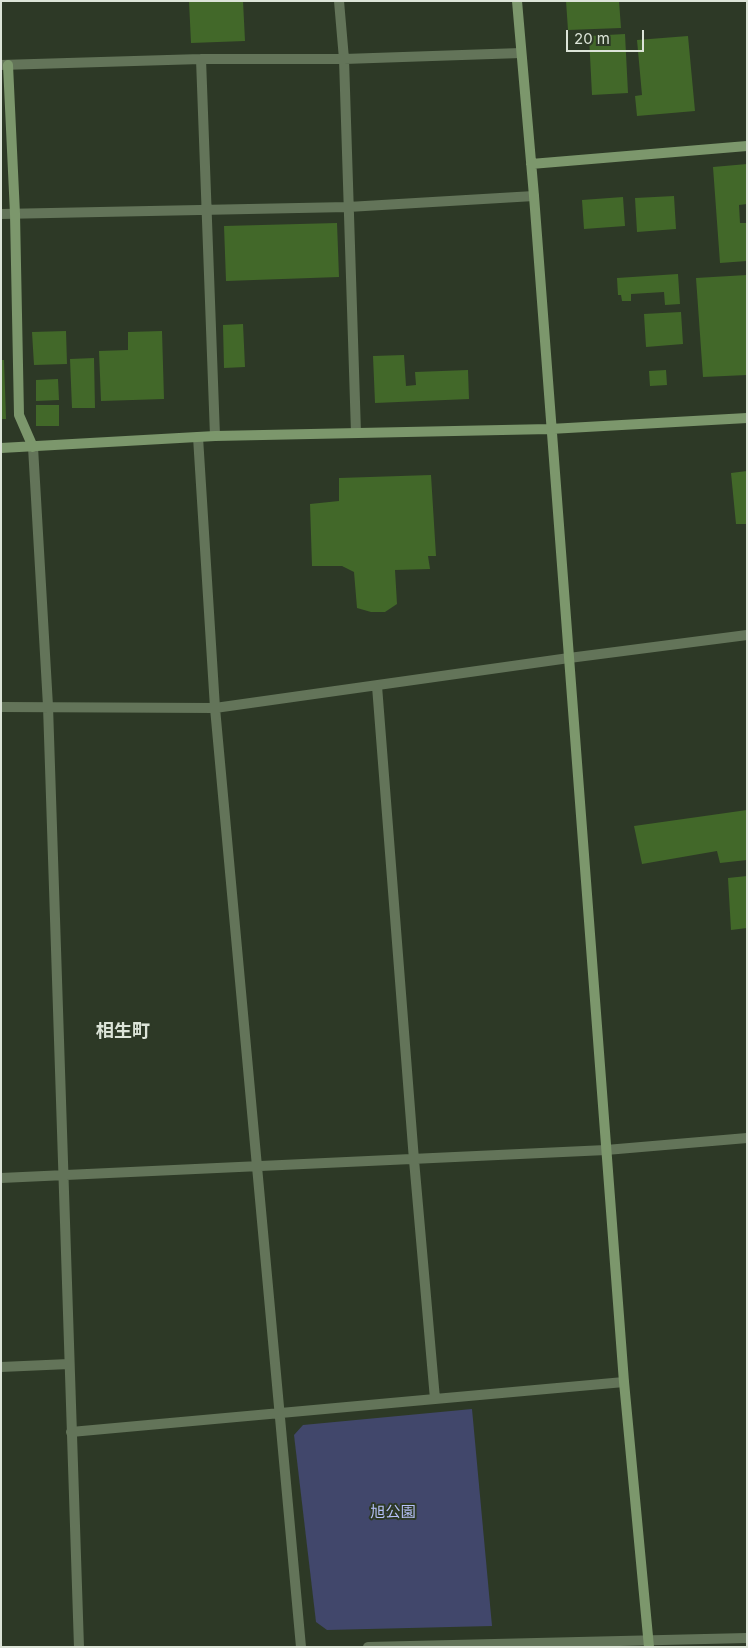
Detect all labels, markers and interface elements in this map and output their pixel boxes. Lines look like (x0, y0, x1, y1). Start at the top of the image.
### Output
scale bar (568, 20, 646, 52)
text: 20 m (574, 29, 610, 48)
district label: 相生町 (96, 1021, 150, 1043)
park label: 旭公園 (371, 1503, 415, 1521)

